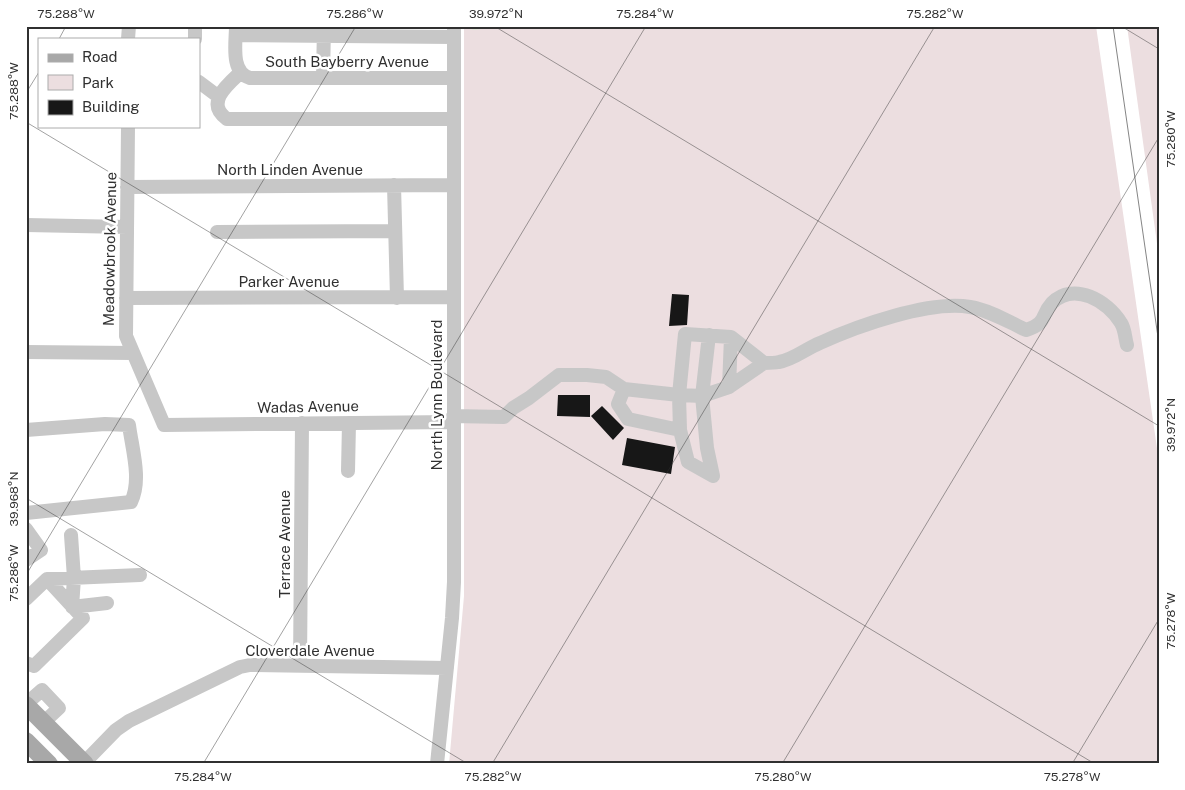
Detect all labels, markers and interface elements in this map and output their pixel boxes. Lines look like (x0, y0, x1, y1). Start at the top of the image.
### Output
text: 75.288°W (37, 7, 95, 21)
text: 75.286°W (326, 7, 384, 21)
text: 39.972°N (469, 7, 523, 21)
text: 75.284°W (616, 7, 674, 21)
text: 75.282°W (907, 7, 964, 21)
legend (38, 38, 200, 128)
text: Road (82, 48, 118, 65)
street label: South Bayberry Avenue (265, 53, 429, 70)
text: 75.288°W (7, 62, 21, 120)
text: Park (82, 74, 114, 91)
text: Building (82, 98, 140, 115)
text: 75.280°W (1164, 110, 1178, 168)
street label: North Linden Avenue (217, 161, 363, 178)
street label: Meadowbrook Avenue (100, 172, 119, 326)
street label: Parker Avenue (238, 273, 340, 290)
street label: North Lynn Boulevard (428, 320, 445, 470)
street label: Wadas Avenue (257, 397, 359, 416)
text: 39.972°N (1164, 398, 1178, 452)
text: 39.968°N (7, 472, 21, 526)
street label: Terrace Avenue (276, 490, 293, 598)
text: 75.286°W (7, 544, 21, 602)
text: 75.278°W (1164, 592, 1178, 649)
street label: Cloverdale Avenue (245, 642, 375, 659)
text: 75.284°W (174, 770, 232, 784)
text: 75.282°W (465, 770, 522, 784)
text: 75.280°W (754, 770, 812, 784)
text: 75.278°W (1044, 770, 1101, 784)

